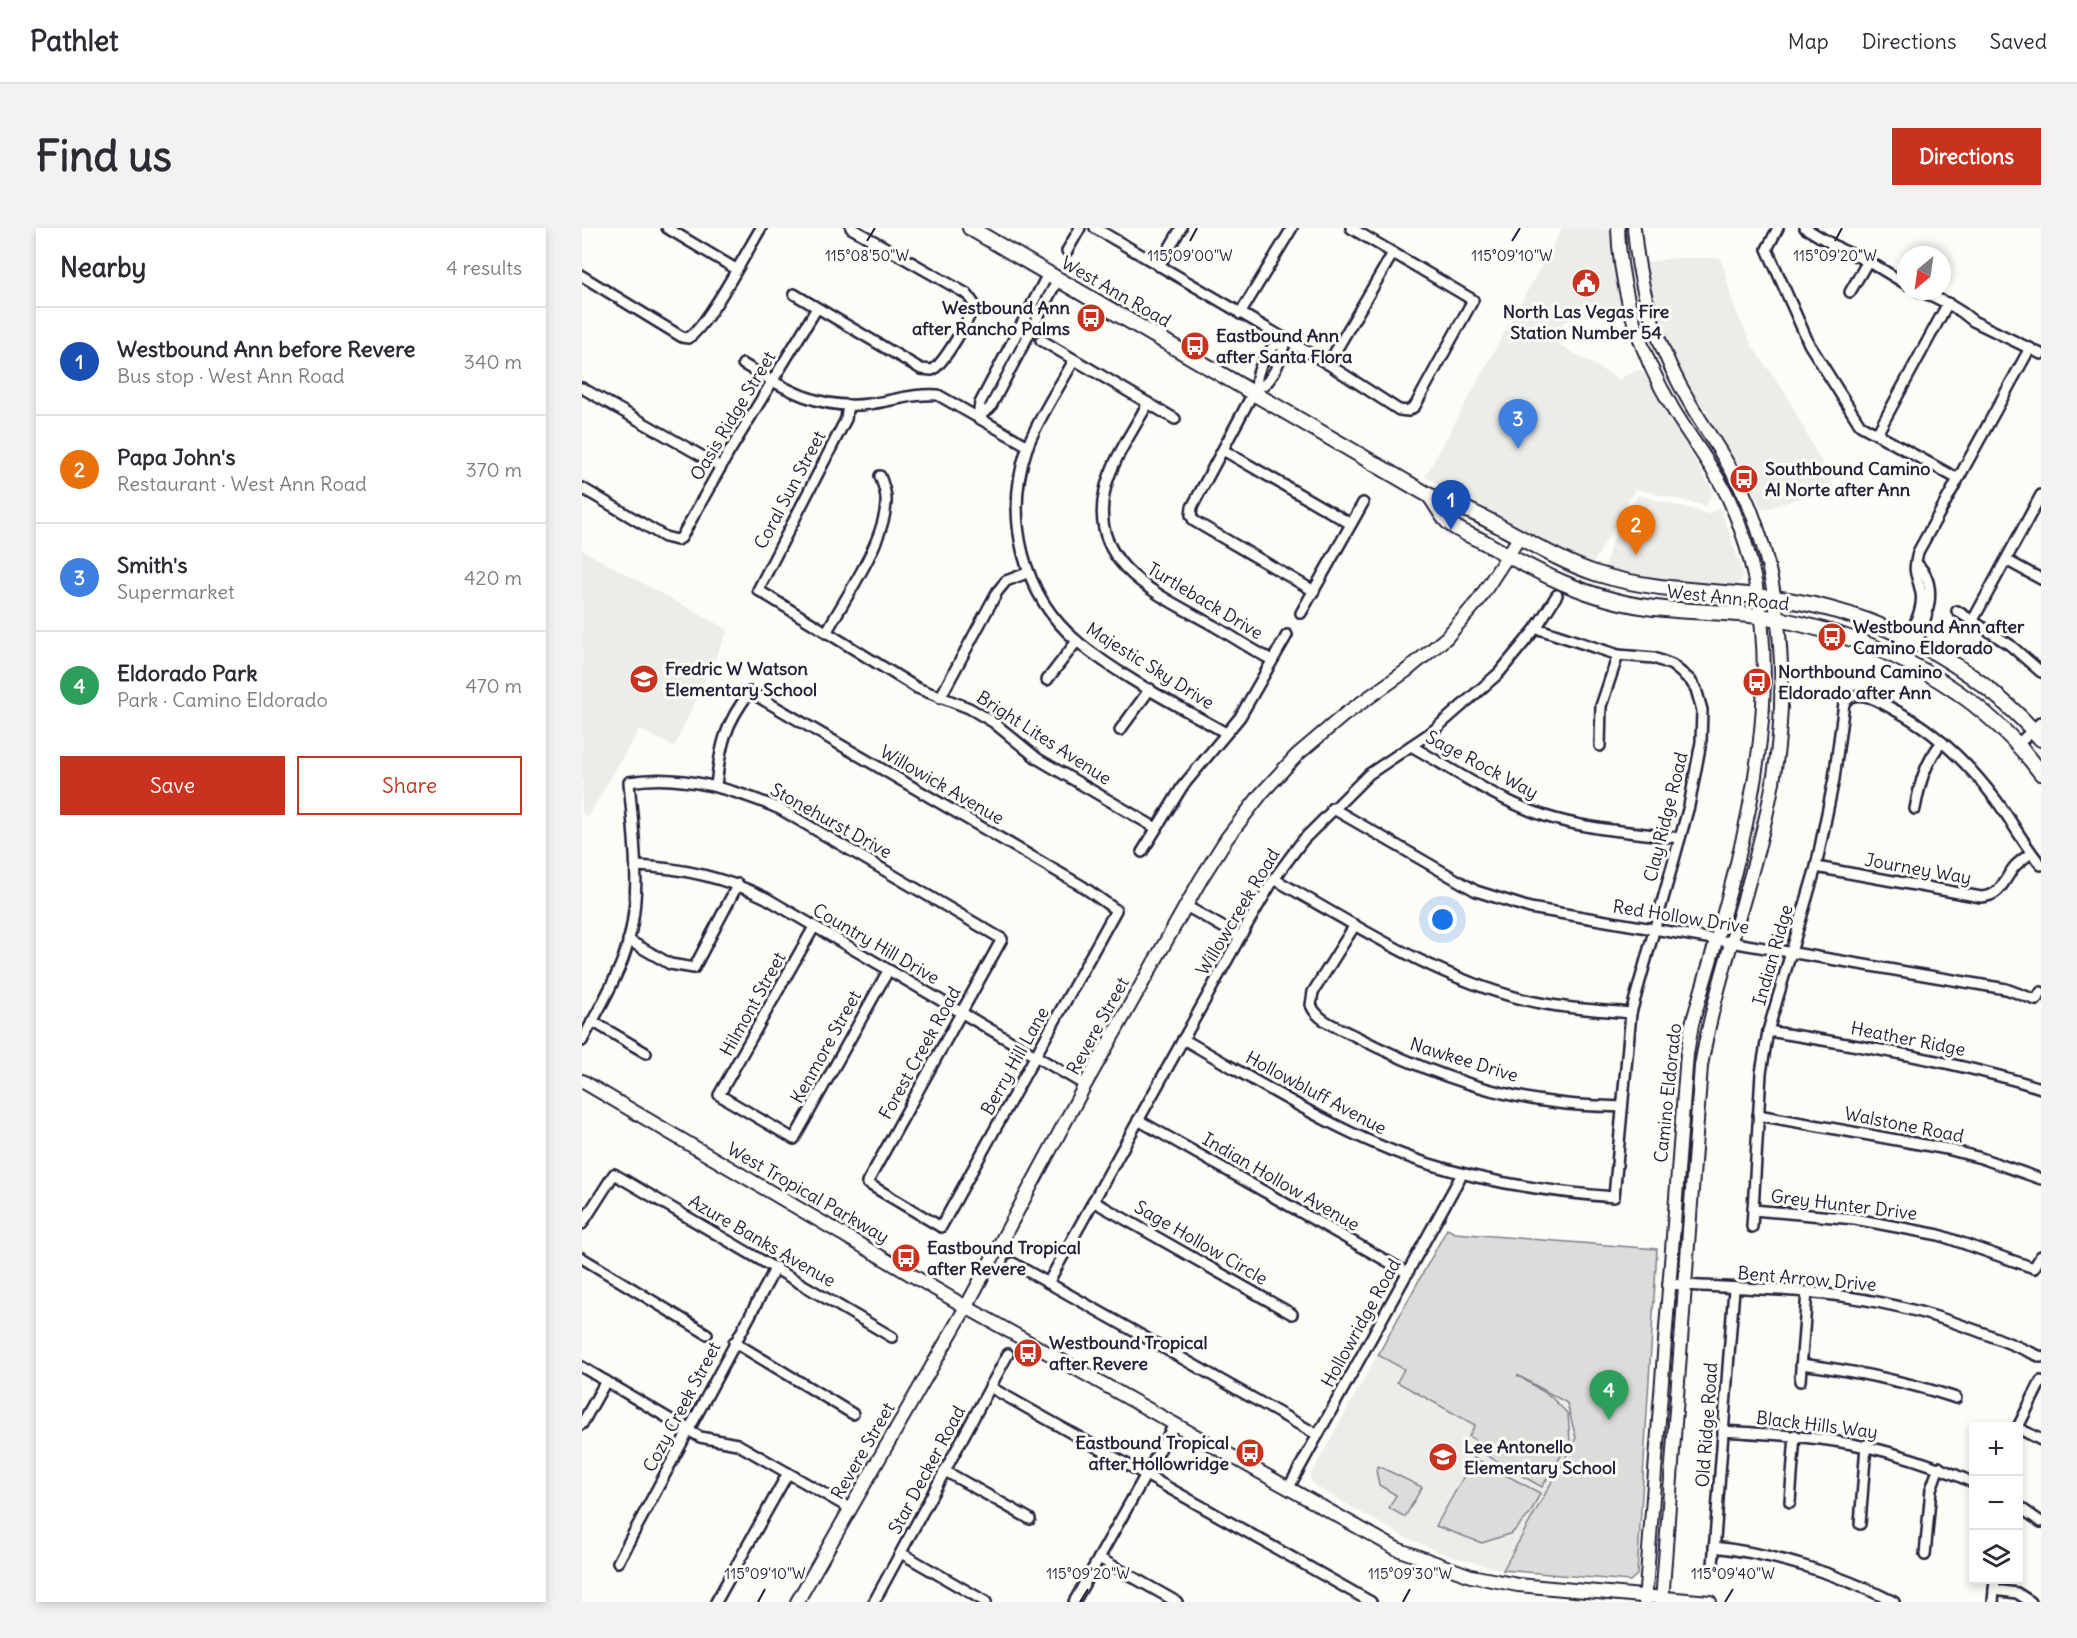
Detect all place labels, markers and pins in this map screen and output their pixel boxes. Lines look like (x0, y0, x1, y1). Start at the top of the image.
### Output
public building icon: North Las Vegas Fire Station Number 54 (1570, 267, 1602, 299)
place label: Westbound Ann after Rancho Palms (912, 296, 1071, 340)
place label: North Las Vegas Fire Station Number 54 (1503, 300, 1670, 344)
bus stop icon: Westbound Ann after Rancho Palms (1075, 302, 1107, 334)
place label: Eastbound Ann after Santa Flora (1216, 324, 1352, 368)
bus stop icon: Eastbound Ann after Santa Flora (1179, 330, 1211, 362)
pin: 3 (1498, 400, 1538, 449)
place label: Southbound Camino Al Norte after Ann (1765, 457, 1930, 501)
bus stop icon: Southbound Camino Al Norte after Ann (1728, 463, 1760, 495)
pin: 1 (1432, 480, 1470, 530)
pin: 2 (1616, 506, 1656, 555)
place label: Westbound Ann after Camino Eldorado (1853, 615, 2025, 659)
bus stop icon: Westbound Ann after Camino Eldorado (1816, 621, 1848, 653)
place label: Fredric W Watson Elementary School (665, 657, 817, 701)
place label: Northbound Camino Eldorado after Ann (1778, 660, 1942, 704)
school or university icon: Fredric W Watson Elementary School (628, 663, 660, 695)
bus stop icon: Northbound Camino Eldorado after Ann (1741, 666, 1773, 698)
place label: Eastbound Tropical after Revere (927, 1236, 1081, 1280)
bus stop icon: Eastbound Tropical after Revere (890, 1242, 922, 1274)
place label: Westbound Tropical after Revere (1049, 1331, 1208, 1375)
bus stop icon: Westbound Tropical after Revere (1012, 1337, 1044, 1369)
pin: 4 (1590, 1370, 1628, 1420)
place label: Eastbound Tropical after Hollowridge (1075, 1431, 1229, 1475)
place label: Lee Antonello Elementary School (1464, 1435, 1616, 1479)
bus stop icon: Eastbound Tropical after Hollowridge (1234, 1437, 1266, 1469)
school or university icon: Lee Antonello Elementary School (1427, 1441, 1459, 1473)

